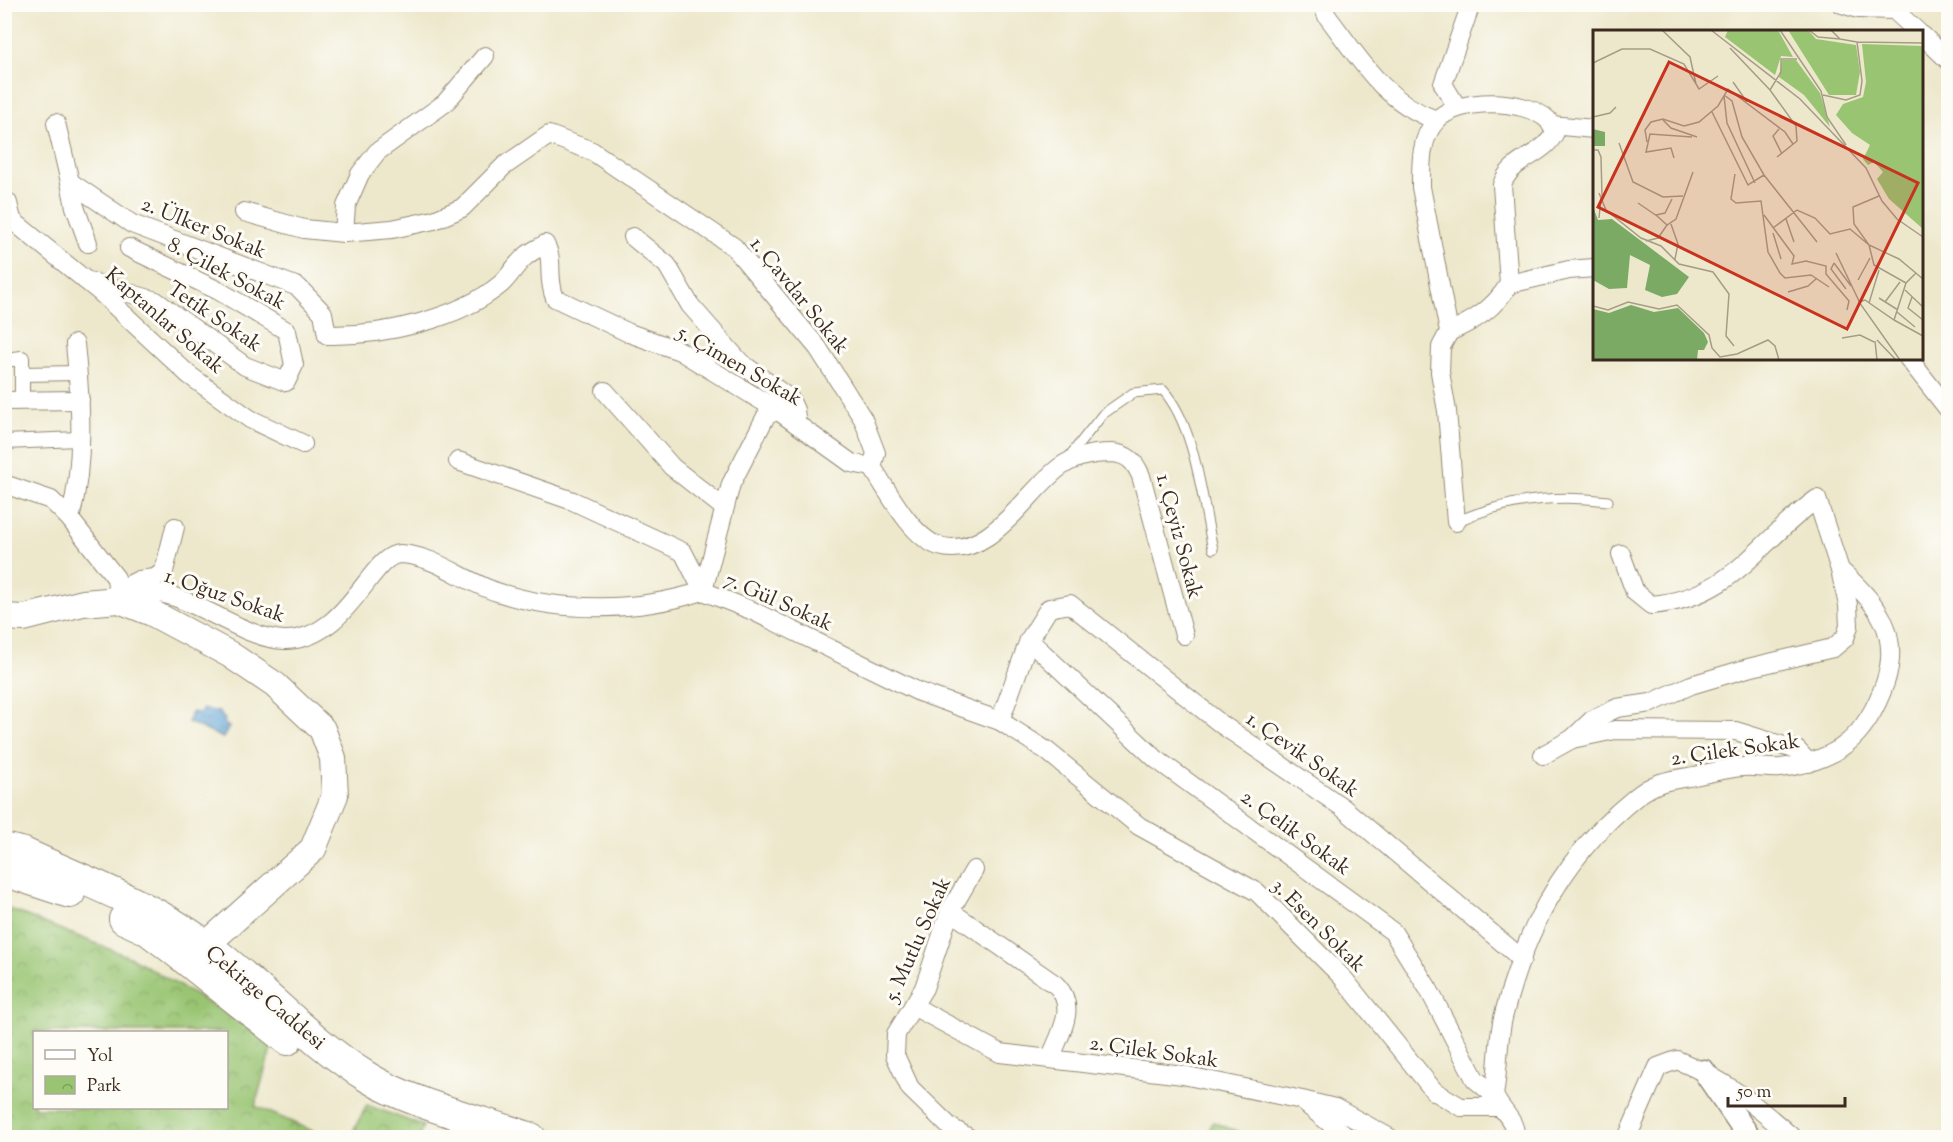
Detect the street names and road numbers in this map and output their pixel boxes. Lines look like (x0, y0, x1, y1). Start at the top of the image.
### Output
street label: 2. Ülker Sokak (136, 190, 271, 268)
street label: 8. Çilek Sokak (161, 231, 291, 319)
street label: 1. Çavdar Sokak (742, 231, 856, 362)
street label: Kaptanlar Sokak (97, 261, 230, 382)
street label: Tetik Sokak (161, 275, 268, 361)
street label: 5. Çimen Sokak (670, 318, 808, 415)
street label: 1. Çeyiz Sokak (1147, 471, 1209, 603)
street label: 1. Oğuz Sokak (160, 562, 289, 632)
street label: 7. Gül Sokak (719, 566, 837, 640)
street label: 1. Çevik Sokak (1239, 705, 1365, 806)
street label: 2. Çilek Sokak (1669, 727, 1802, 775)
street label: 2. Çelik Sokak (1233, 783, 1357, 884)
street label: 5. Mutlu Sokak (877, 872, 960, 1008)
street label: 3. Esen Sokak (1264, 873, 1372, 981)
street label: Çekirge Caddesi (198, 939, 331, 1058)
street label: 2. Çilek Sokak (1087, 1029, 1221, 1077)

